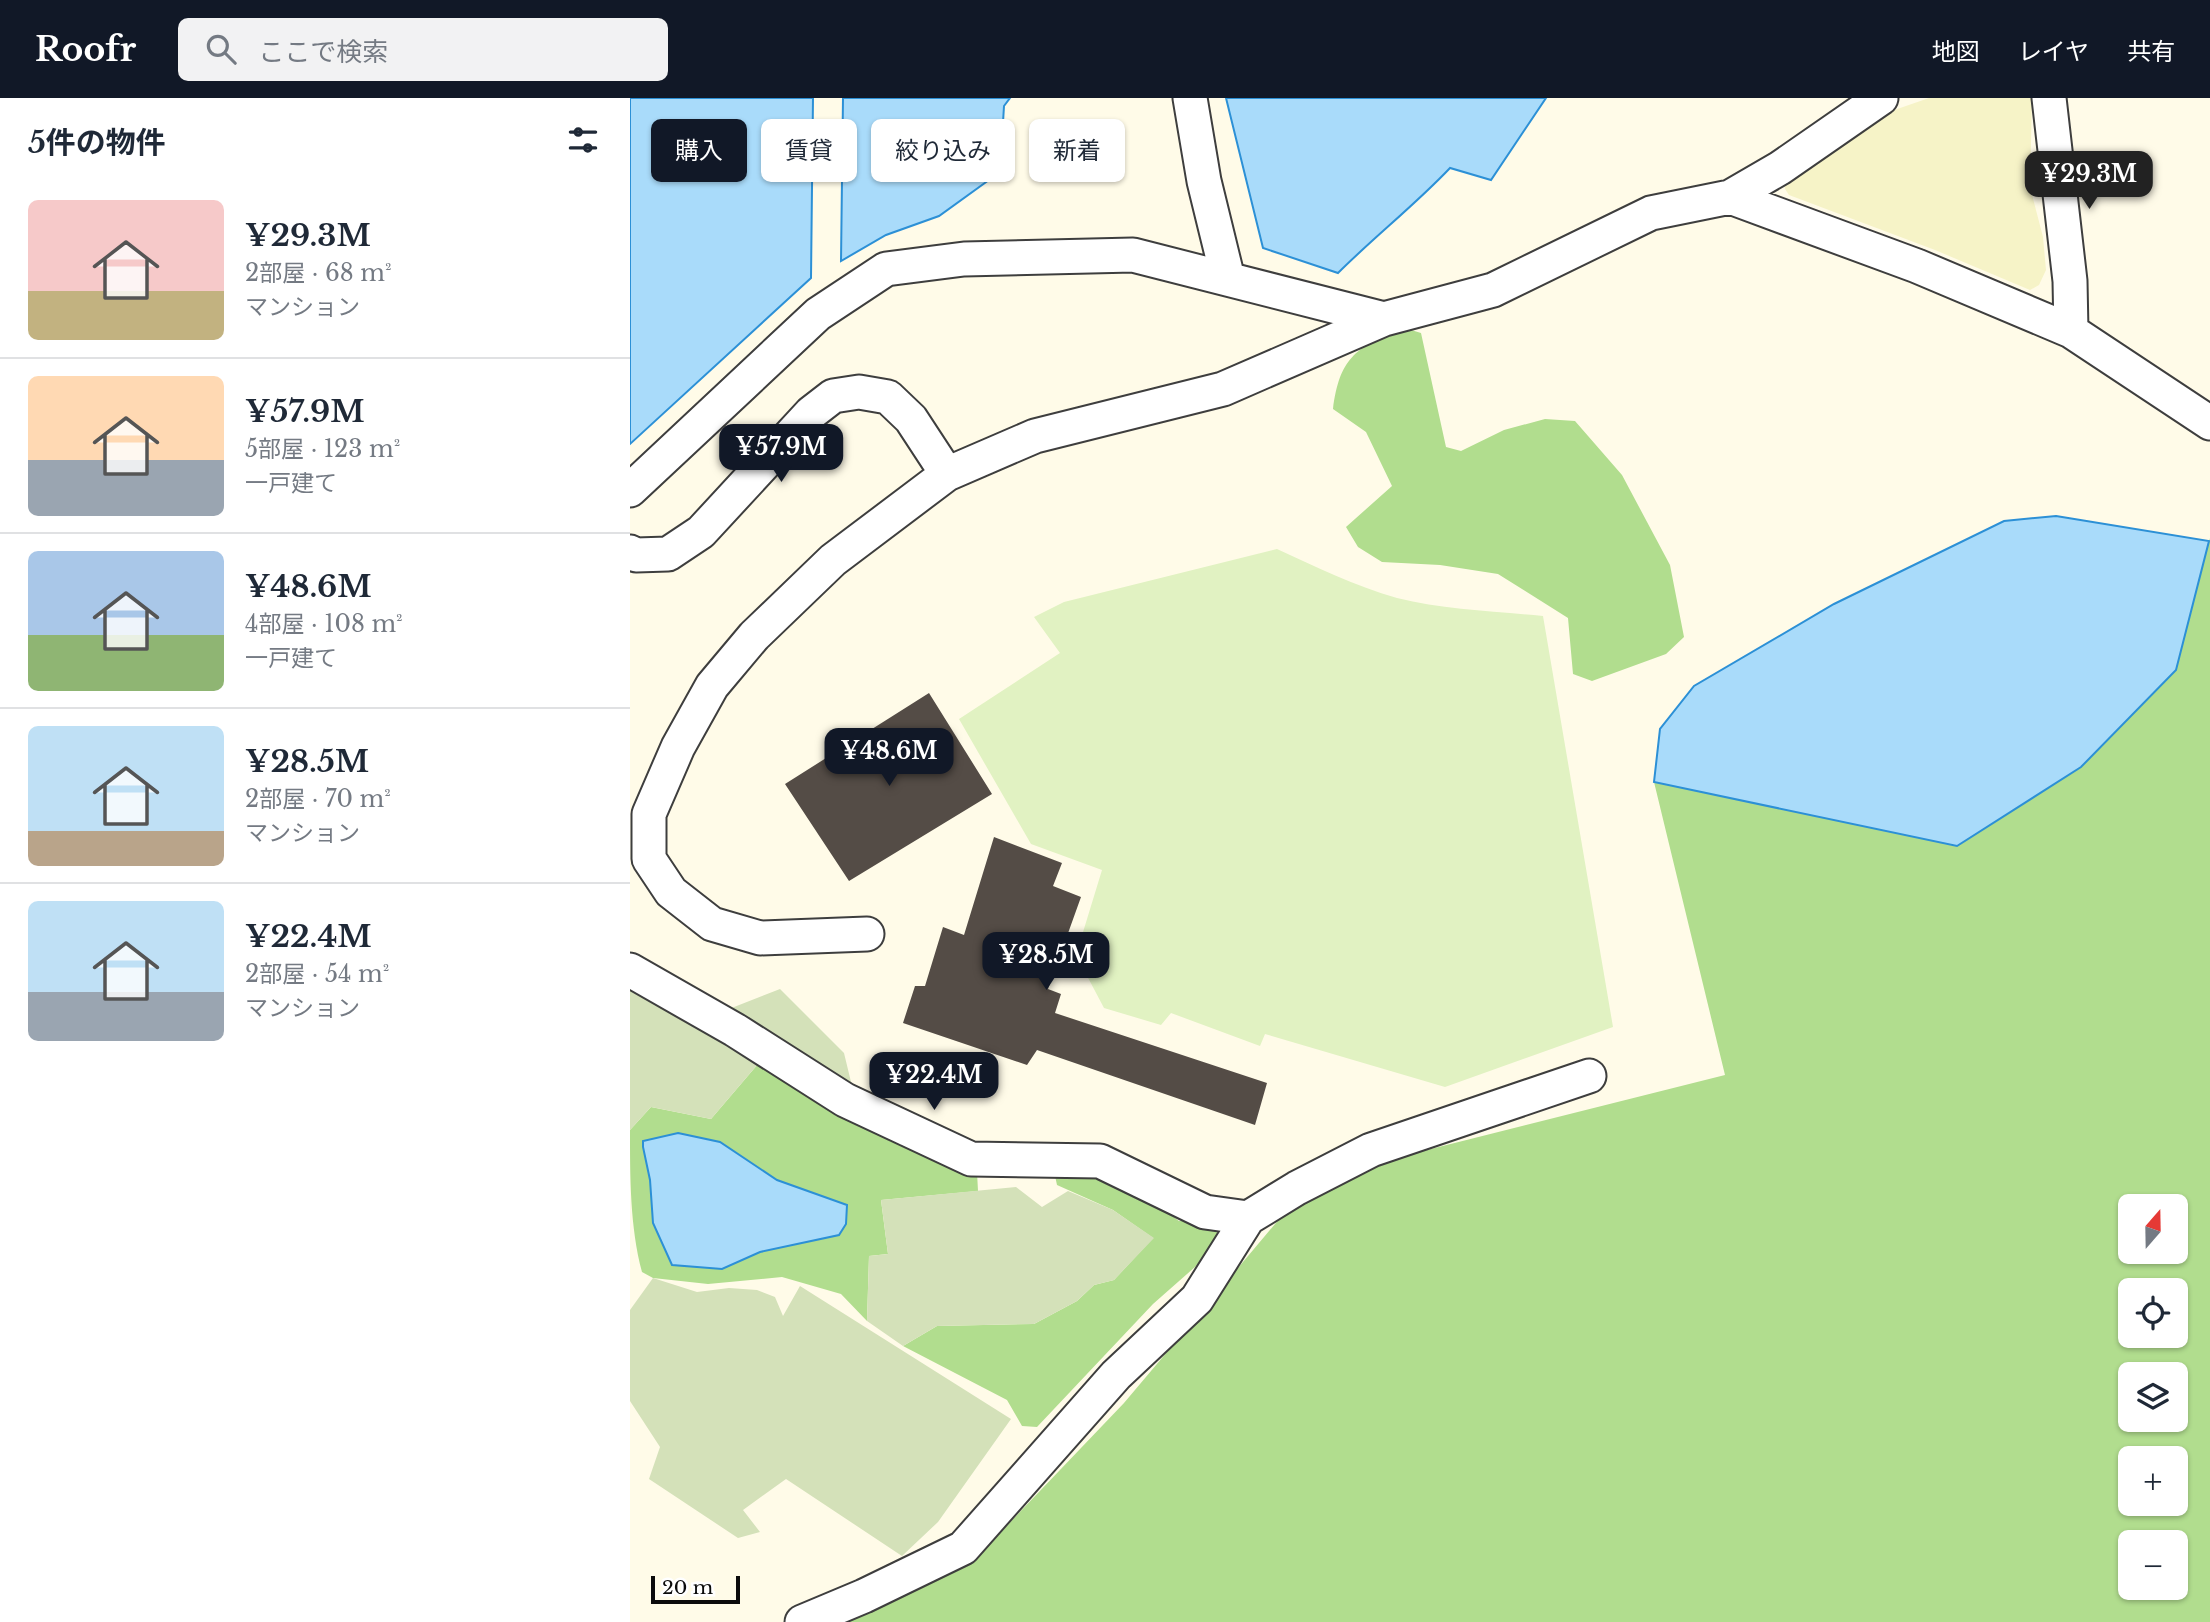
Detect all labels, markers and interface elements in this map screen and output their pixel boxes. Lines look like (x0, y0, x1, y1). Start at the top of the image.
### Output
search box (178, 18, 668, 81)
text: Roofr (35, 29, 136, 70)
icon: search (202, 30, 240, 68)
text: ここで検索 (258, 36, 388, 68)
text: 地図 (1932, 37, 1980, 66)
text: レイヤ (2018, 37, 2089, 66)
text: 共有 (2127, 37, 2175, 66)
chip: 購入 (651, 119, 747, 182)
chip: 賃貸 (761, 119, 857, 182)
chip: 絞り込み (871, 119, 1015, 182)
chip: 新着 (1029, 119, 1125, 182)
icon: filters (564, 121, 602, 159)
text: 5件の物件 (28, 124, 166, 161)
pin: ¥29.3M (2032, 152, 2146, 211)
text: ¥29.3M (2041, 160, 2137, 188)
text: ¥29.3M (245, 217, 371, 254)
icon: home (84, 228, 168, 312)
text: 2部屋 · 68 m² (245, 259, 392, 287)
text: マンション (245, 293, 360, 321)
text: ¥57.9M (245, 393, 365, 430)
icon: home (84, 404, 168, 488)
pin: ¥57.9M (724, 424, 838, 484)
text: ¥57.9M (735, 433, 827, 461)
text: 5部屋 · 123 m² (245, 435, 400, 463)
text: 一戸建て (245, 469, 337, 497)
text: ¥48.6M (245, 568, 371, 605)
icon: home (84, 579, 168, 663)
text: 4部屋 · 108 m² (245, 610, 403, 638)
text: 一戸建て (245, 644, 337, 672)
pin: ¥48.6M (832, 728, 946, 788)
text: ¥48.6M (841, 737, 937, 765)
text: ¥28.5M (245, 743, 369, 780)
icon: home (84, 754, 168, 838)
text: 2部屋 · 70 m² (245, 785, 391, 813)
text: マンション (245, 819, 360, 847)
text: ¥22.4M (245, 918, 372, 955)
icon: home (84, 929, 168, 1013)
pin: ¥28.5M (989, 932, 1103, 992)
text: ¥28.5M (998, 941, 1094, 969)
text: 2部屋 · 54 m² (245, 960, 389, 988)
text: マンション (245, 994, 360, 1022)
pin: ¥22.4M (877, 1052, 991, 1112)
text: ¥22.4M (885, 1061, 983, 1089)
north arrow (2118, 1194, 2188, 1264)
map controls (2118, 1194, 2188, 1600)
button: locate (2118, 1278, 2188, 1348)
button: layers (2118, 1362, 2188, 1432)
button: + (2118, 1446, 2188, 1516)
button: − (2118, 1530, 2188, 1600)
scale bar (651, 1573, 740, 1605)
text: 20 m (662, 1576, 713, 1599)

